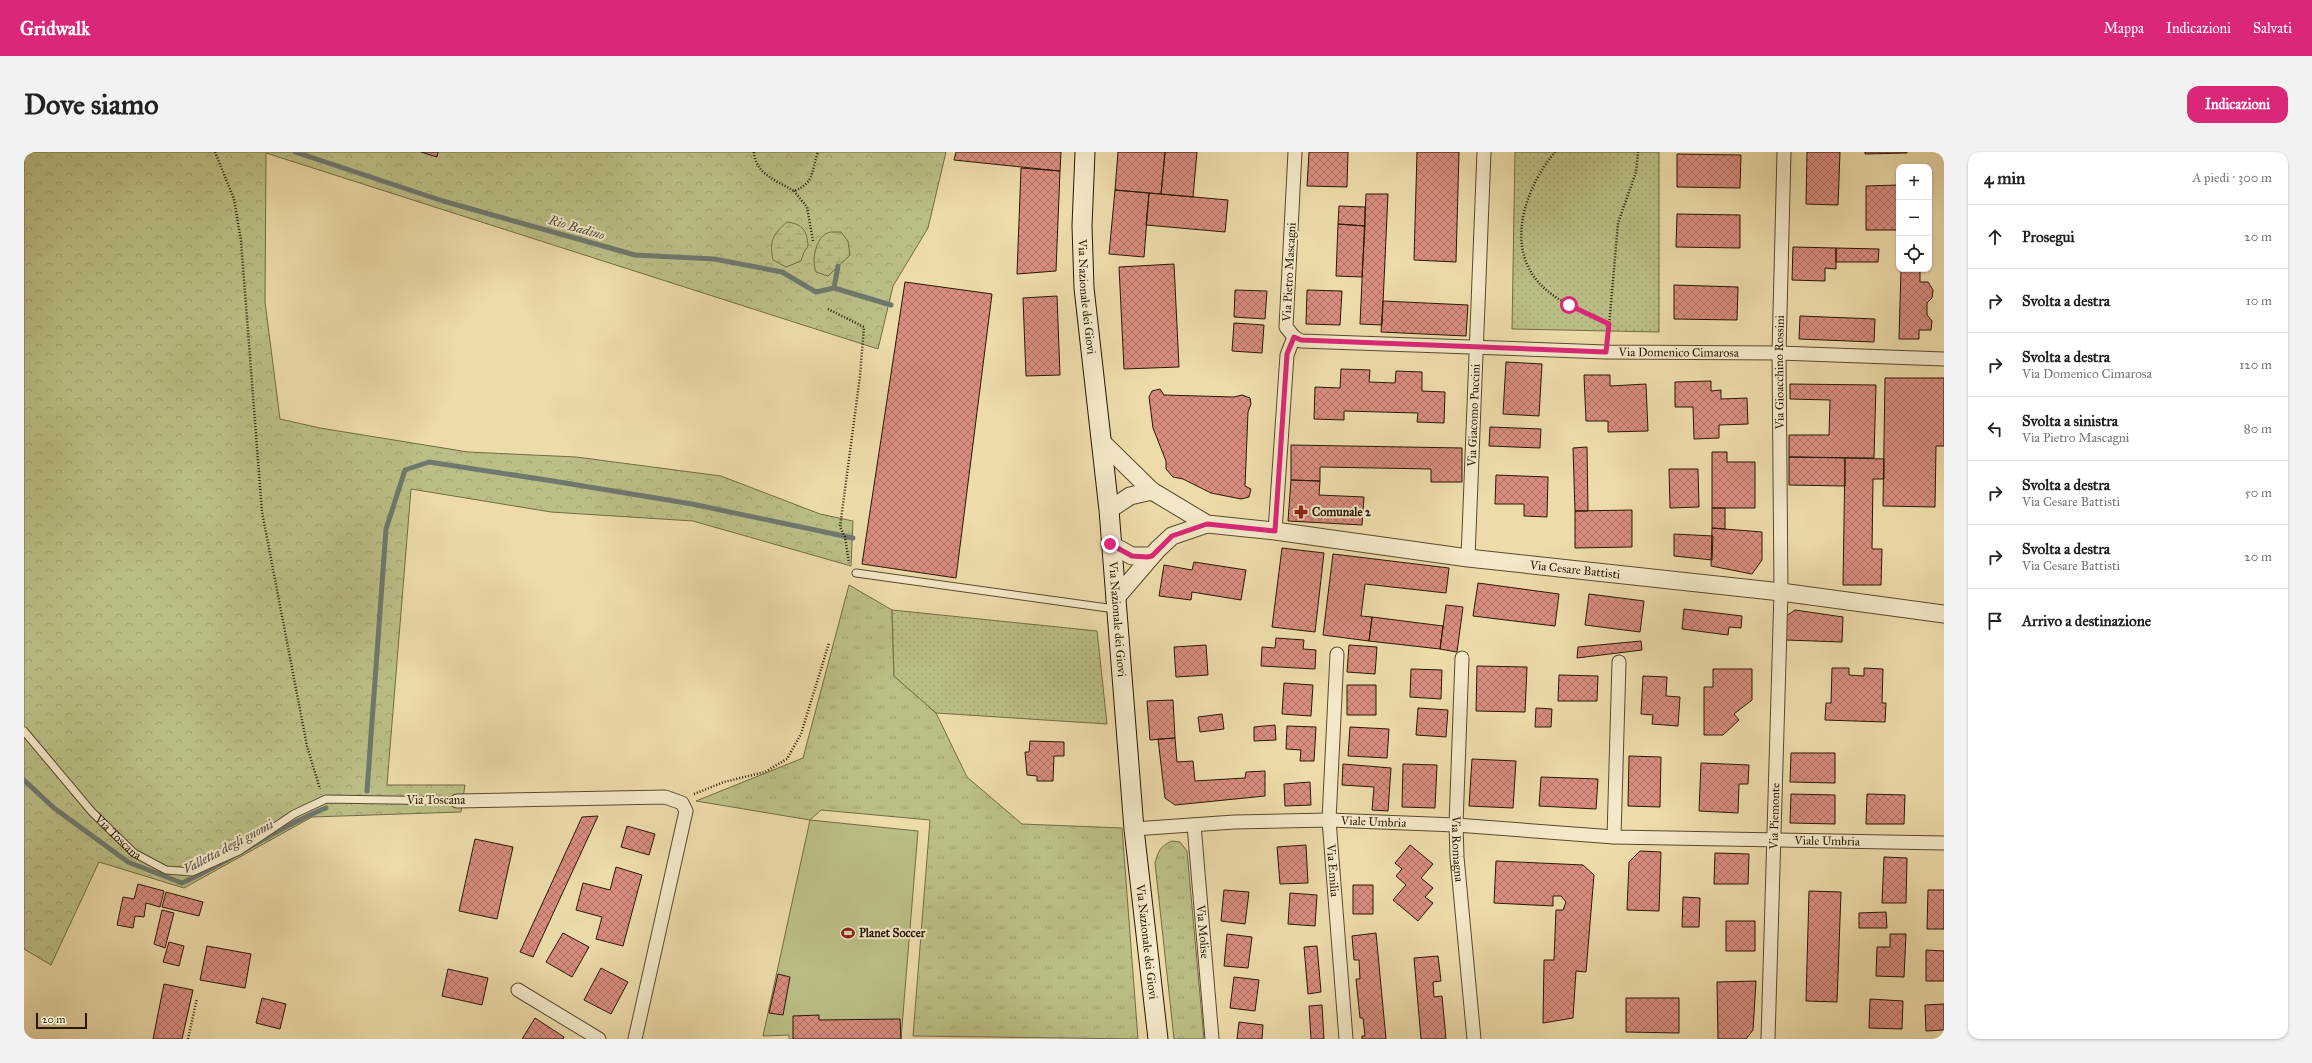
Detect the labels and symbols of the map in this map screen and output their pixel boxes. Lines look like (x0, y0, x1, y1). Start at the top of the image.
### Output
water label: Rio Badino (546, 212, 607, 244)
street label: Via Pietro Mascagni (1279, 221, 1300, 323)
street label: Via Nazionale dei Giovi (1075, 238, 1099, 356)
route start (1560, 296, 1578, 314)
street label: Via Gioacchino Rossini (1772, 314, 1787, 430)
street label: Via Domenico Cimarosa (1618, 345, 1740, 360)
street label: Via Giacomo Puccini (1465, 363, 1483, 468)
pharmacy icon: Comunale 2 (1293, 504, 1309, 520)
place label: Comunale 2 (1312, 505, 1372, 519)
route end (1101, 535, 1119, 553)
street label: Via Cesare Battisti (1528, 558, 1622, 582)
street label: Via Nazionale dei Giovi (1106, 560, 1129, 678)
street label: Via Piemonte (1766, 783, 1782, 850)
street label: Via Toscana (406, 793, 466, 807)
street label: Via Toscana (91, 811, 144, 863)
street label: Viale Umbria (1340, 813, 1408, 830)
street label: Via Romagna (1449, 815, 1466, 883)
water label: Valletta degli gnomi (181, 816, 276, 877)
street label: Viale Umbria (1793, 833, 1861, 848)
street label: Via Emilia (1324, 843, 1342, 899)
street label: Via Nazionale dei Giovi (1133, 882, 1160, 1001)
street label: Via Molise (1194, 903, 1212, 959)
sports icon: Planet Soccer (840, 925, 856, 941)
place label: Planet Soccer (859, 926, 926, 940)
scale bar (36, 1011, 87, 1030)

